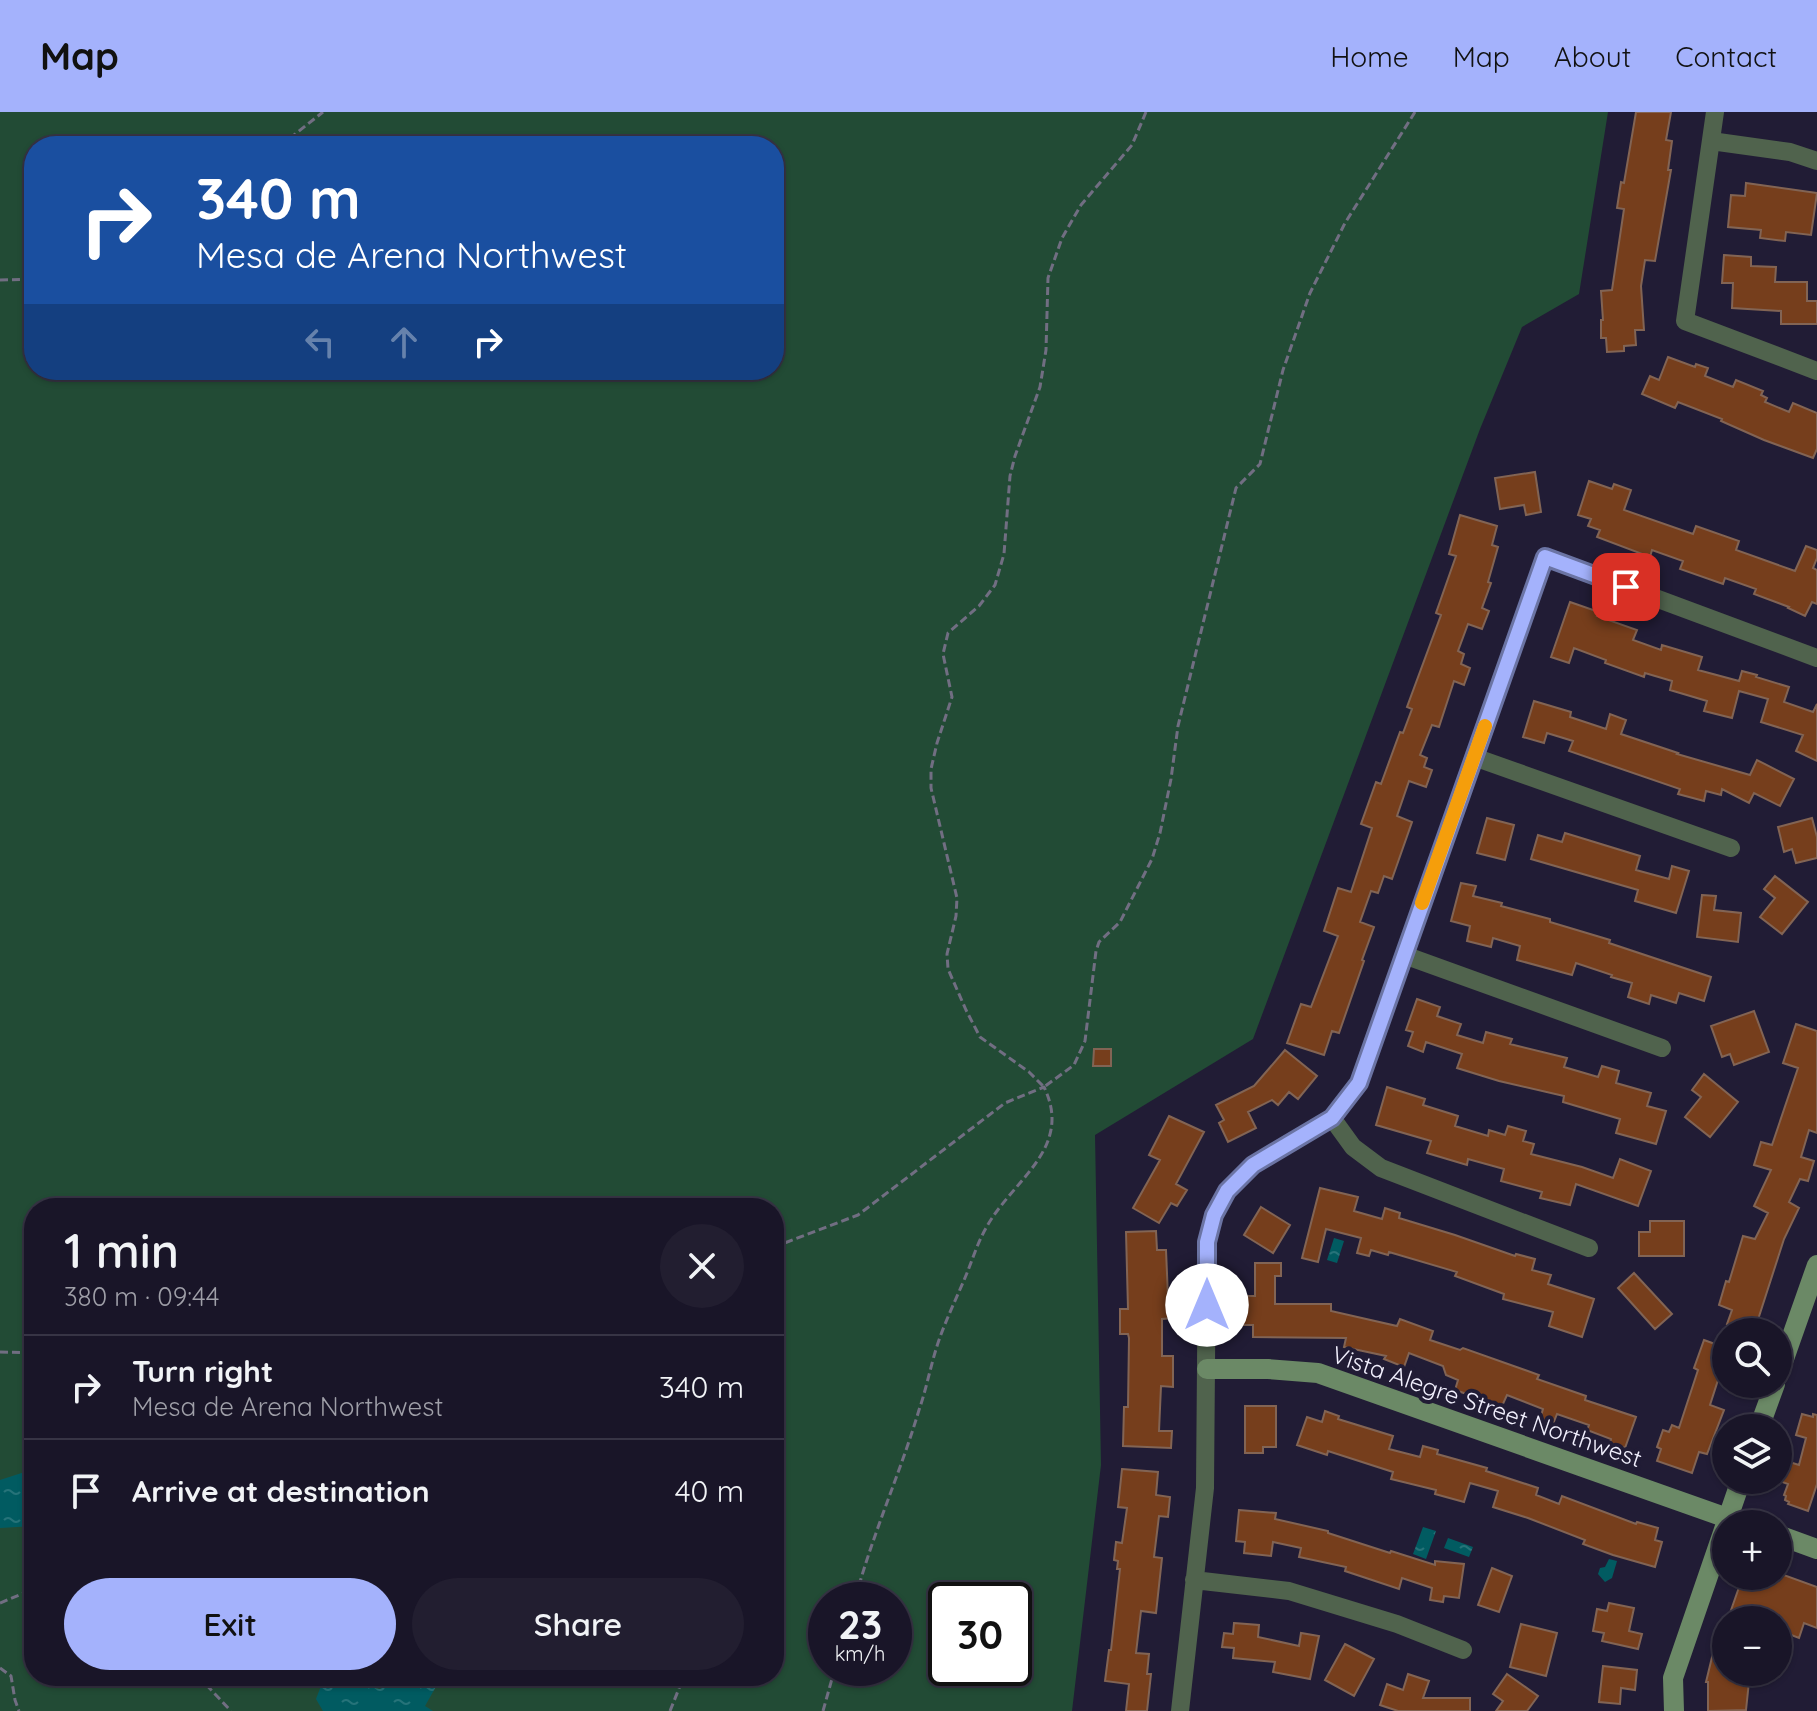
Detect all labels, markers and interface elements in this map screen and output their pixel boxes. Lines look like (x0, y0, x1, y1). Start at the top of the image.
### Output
text: Map (40, 32, 119, 80)
text: Home (1330, 39, 1409, 74)
text: Map (1453, 39, 1510, 74)
text: About (1554, 39, 1631, 74)
text: Contact (1675, 39, 1777, 74)
text: 340 m (196, 163, 361, 233)
icon: right (64, 168, 168, 272)
text: Mesa de Arena Northwest (196, 232, 627, 277)
icon: left (298, 320, 342, 364)
icon: ahead (382, 320, 426, 364)
icon: right (466, 320, 510, 364)
pin (1592, 553, 1660, 621)
icon: arrive (1604, 565, 1648, 609)
text: 1 min (64, 1220, 179, 1280)
button: close (660, 1224, 744, 1308)
position arrow (1165, 1263, 1249, 1347)
text: 380 m · 09:44 (64, 1280, 219, 1313)
map controls (1712, 1318, 1792, 1686)
button: search (1712, 1318, 1792, 1398)
street label: Vista Alegre Street Northwest (1328, 1339, 1646, 1473)
text: Turn right (132, 1352, 273, 1390)
icon: right (64, 1365, 108, 1409)
text: 340 m (659, 1368, 744, 1406)
text: Mesa de Arena Northwest (132, 1390, 443, 1423)
button: layers (1712, 1414, 1792, 1494)
icon: arrive (64, 1469, 108, 1513)
text: Arrive at destination (132, 1472, 430, 1510)
text: 40 m (675, 1472, 744, 1510)
button: + (1712, 1510, 1792, 1590)
button: Exit (64, 1578, 396, 1670)
button: Share (412, 1578, 744, 1670)
speed limit sign: 30 (928, 1582, 1032, 1686)
text: 23 (838, 1599, 882, 1649)
button: − (1712, 1606, 1792, 1686)
text: km/h (835, 1641, 885, 1666)

